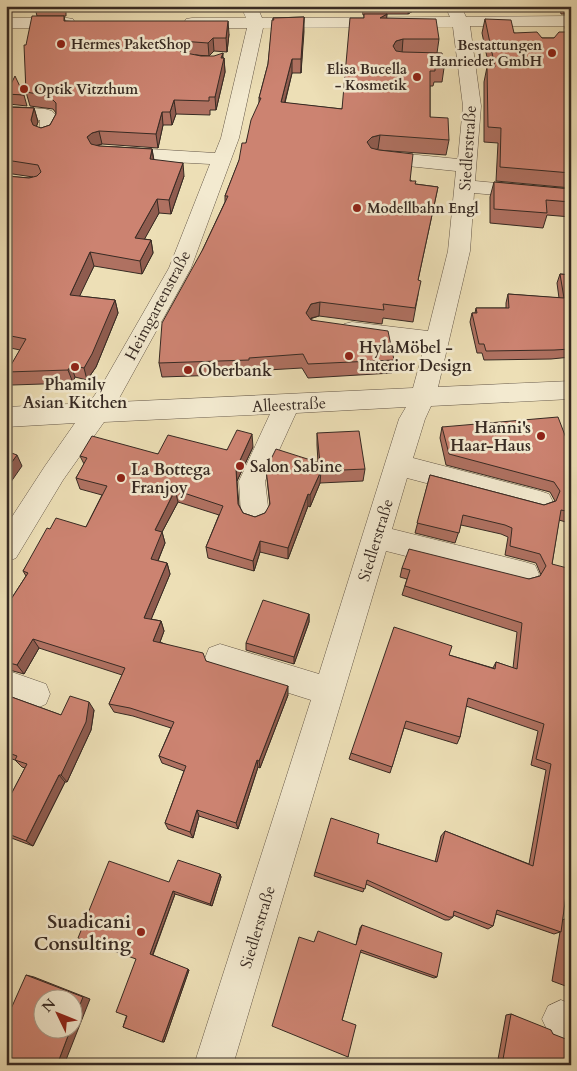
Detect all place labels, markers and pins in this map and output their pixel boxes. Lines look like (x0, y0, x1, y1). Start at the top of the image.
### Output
place label: Hermes PaketShop (71, 35, 191, 54)
place label: Bestattungen Hanrieder GmbH (429, 36, 542, 71)
marker: Hermes PaketShop (55, 38, 67, 50)
marker: Bestattungen Hanrieder GmbH (546, 47, 558, 59)
place label: Elisa Bucella - Kosmetik (326, 60, 407, 95)
marker: Elisa Bucella - Kosmetik (411, 71, 423, 83)
place label: Optik Vitzthum (34, 80, 138, 99)
marker: Optik Vitzthum (18, 83, 30, 95)
place label: Modellbahn Engl (367, 199, 479, 218)
marker: Modellbahn Engl (351, 202, 363, 214)
place label: HylaMöbel - Interior Design (359, 337, 472, 377)
marker: HylaMöbel - Interior Design (343, 350, 355, 362)
place label: Oberbank (198, 360, 272, 382)
marker: Phamily Asian Kitchen (69, 361, 81, 373)
marker: Oberbank (182, 364, 194, 376)
place label: Phamily Asian Kitchen (23, 374, 128, 414)
place label: Hanni's Haar-Haus (450, 417, 531, 457)
marker: Hanni's Haar-Haus (535, 430, 547, 442)
place label: Salon Sabine (250, 456, 343, 478)
place label: La Bottega Franjoy (131, 459, 211, 499)
marker: Salon Sabine (234, 460, 246, 472)
marker: La Bottega Franjoy (115, 472, 127, 484)
place label: Suadicani Consulting (34, 909, 132, 957)
marker: Suadicani Consulting (135, 926, 147, 938)

